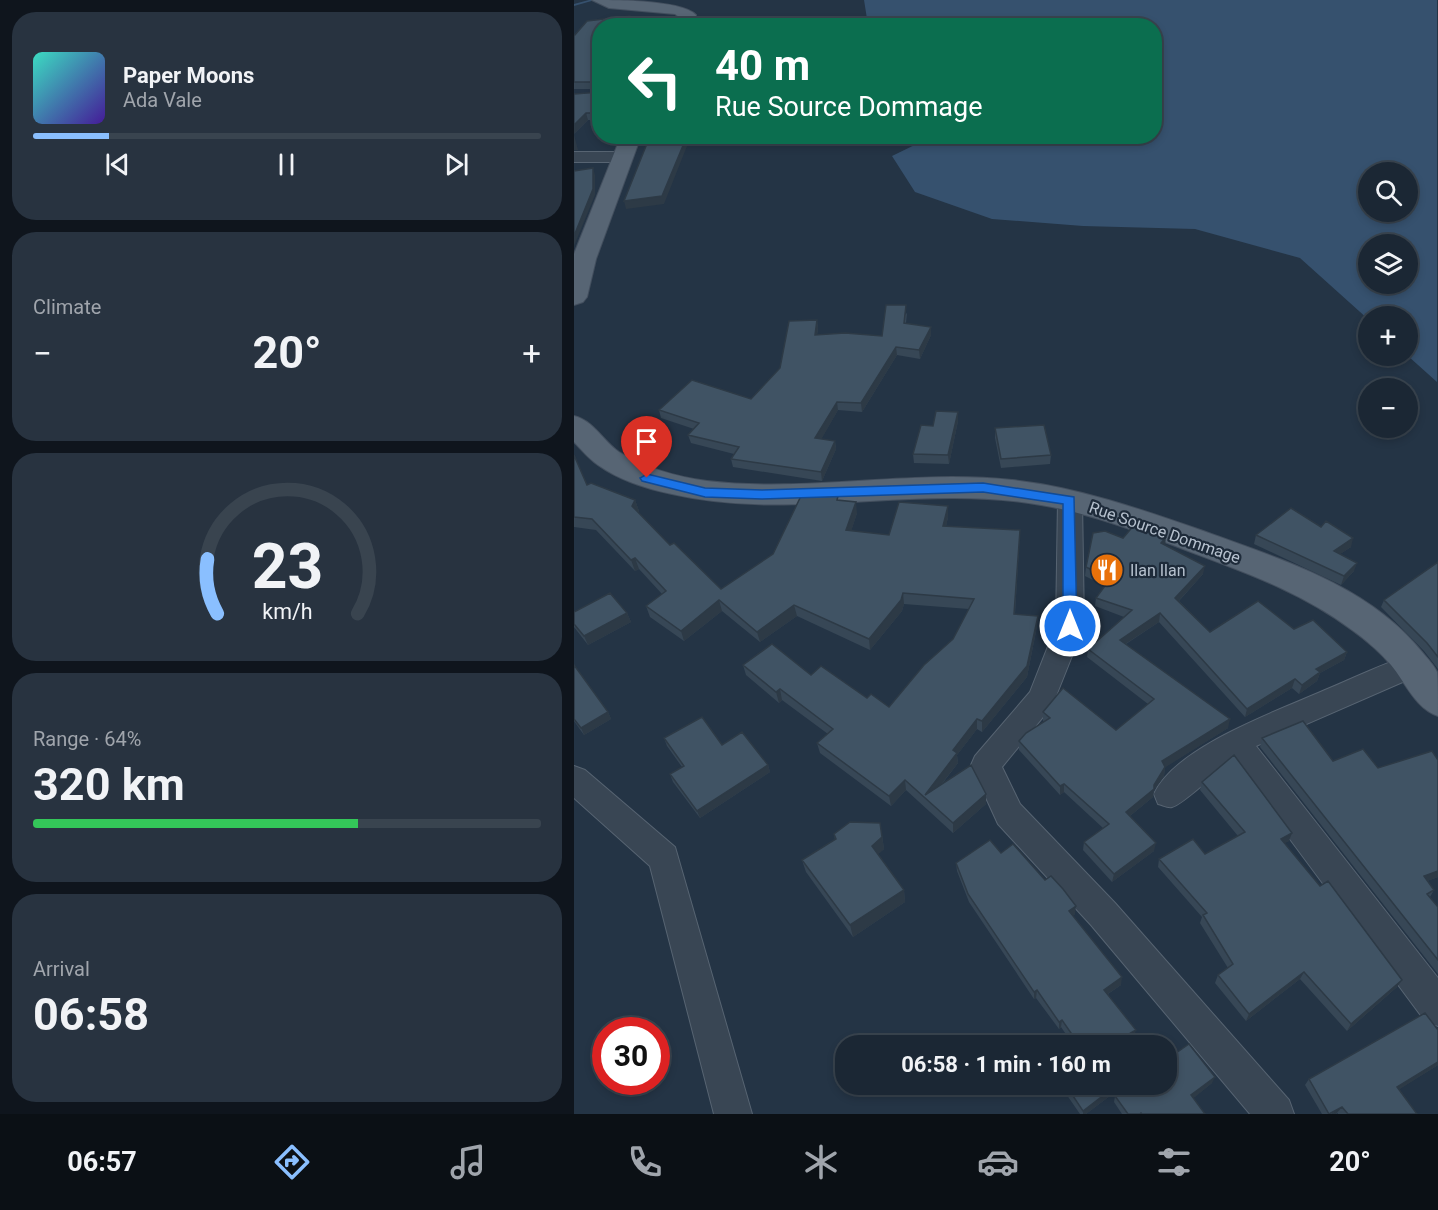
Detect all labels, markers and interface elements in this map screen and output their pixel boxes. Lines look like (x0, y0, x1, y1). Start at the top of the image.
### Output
text: 40 m (715, 41, 810, 90)
icon: left (616, 42, 694, 120)
text: Paper Moons (123, 63, 254, 88)
text: Ada Vale (123, 88, 202, 112)
text: Rue Source Dommage (715, 91, 983, 123)
icon: previous (101, 148, 134, 181)
icon: pause (270, 148, 303, 181)
icon: next (440, 148, 473, 181)
map controls (1358, 162, 1418, 438)
button: search (1358, 162, 1418, 222)
button: layers (1358, 234, 1418, 294)
text: Climate (33, 295, 101, 319)
button: + (1358, 306, 1418, 366)
text: 20° (252, 326, 322, 379)
text: − (33, 334, 52, 373)
text: + (522, 334, 541, 373)
button: − (1358, 378, 1418, 438)
pin (621, 416, 672, 478)
icon: arrive (630, 425, 663, 458)
street label: Rue Source Dommage (1087, 498, 1243, 567)
text: 23 (251, 530, 323, 603)
restaurant icon: Ilan Ilan (1089, 552, 1125, 588)
place label: Ilan Ilan (1130, 561, 1186, 580)
position arrow (1038, 594, 1102, 658)
text: km/h (262, 599, 312, 624)
text: Range · 64% (33, 727, 141, 751)
text: 320 km (33, 758, 185, 811)
text: Arrival (33, 957, 90, 981)
text: 06:58 (33, 988, 149, 1041)
speed limit sign: 30 (592, 1017, 670, 1095)
text: 06:58 · 1 min · 160 m (901, 1052, 1111, 1077)
icon: directions (271, 1141, 313, 1183)
icon: music (447, 1141, 489, 1183)
icon: phone (624, 1141, 666, 1183)
icon: climate (800, 1141, 842, 1183)
icon: car (977, 1141, 1019, 1183)
icon: filters (1153, 1141, 1195, 1183)
text: 06:57 (67, 1146, 137, 1178)
text: 20° (1329, 1146, 1371, 1178)

